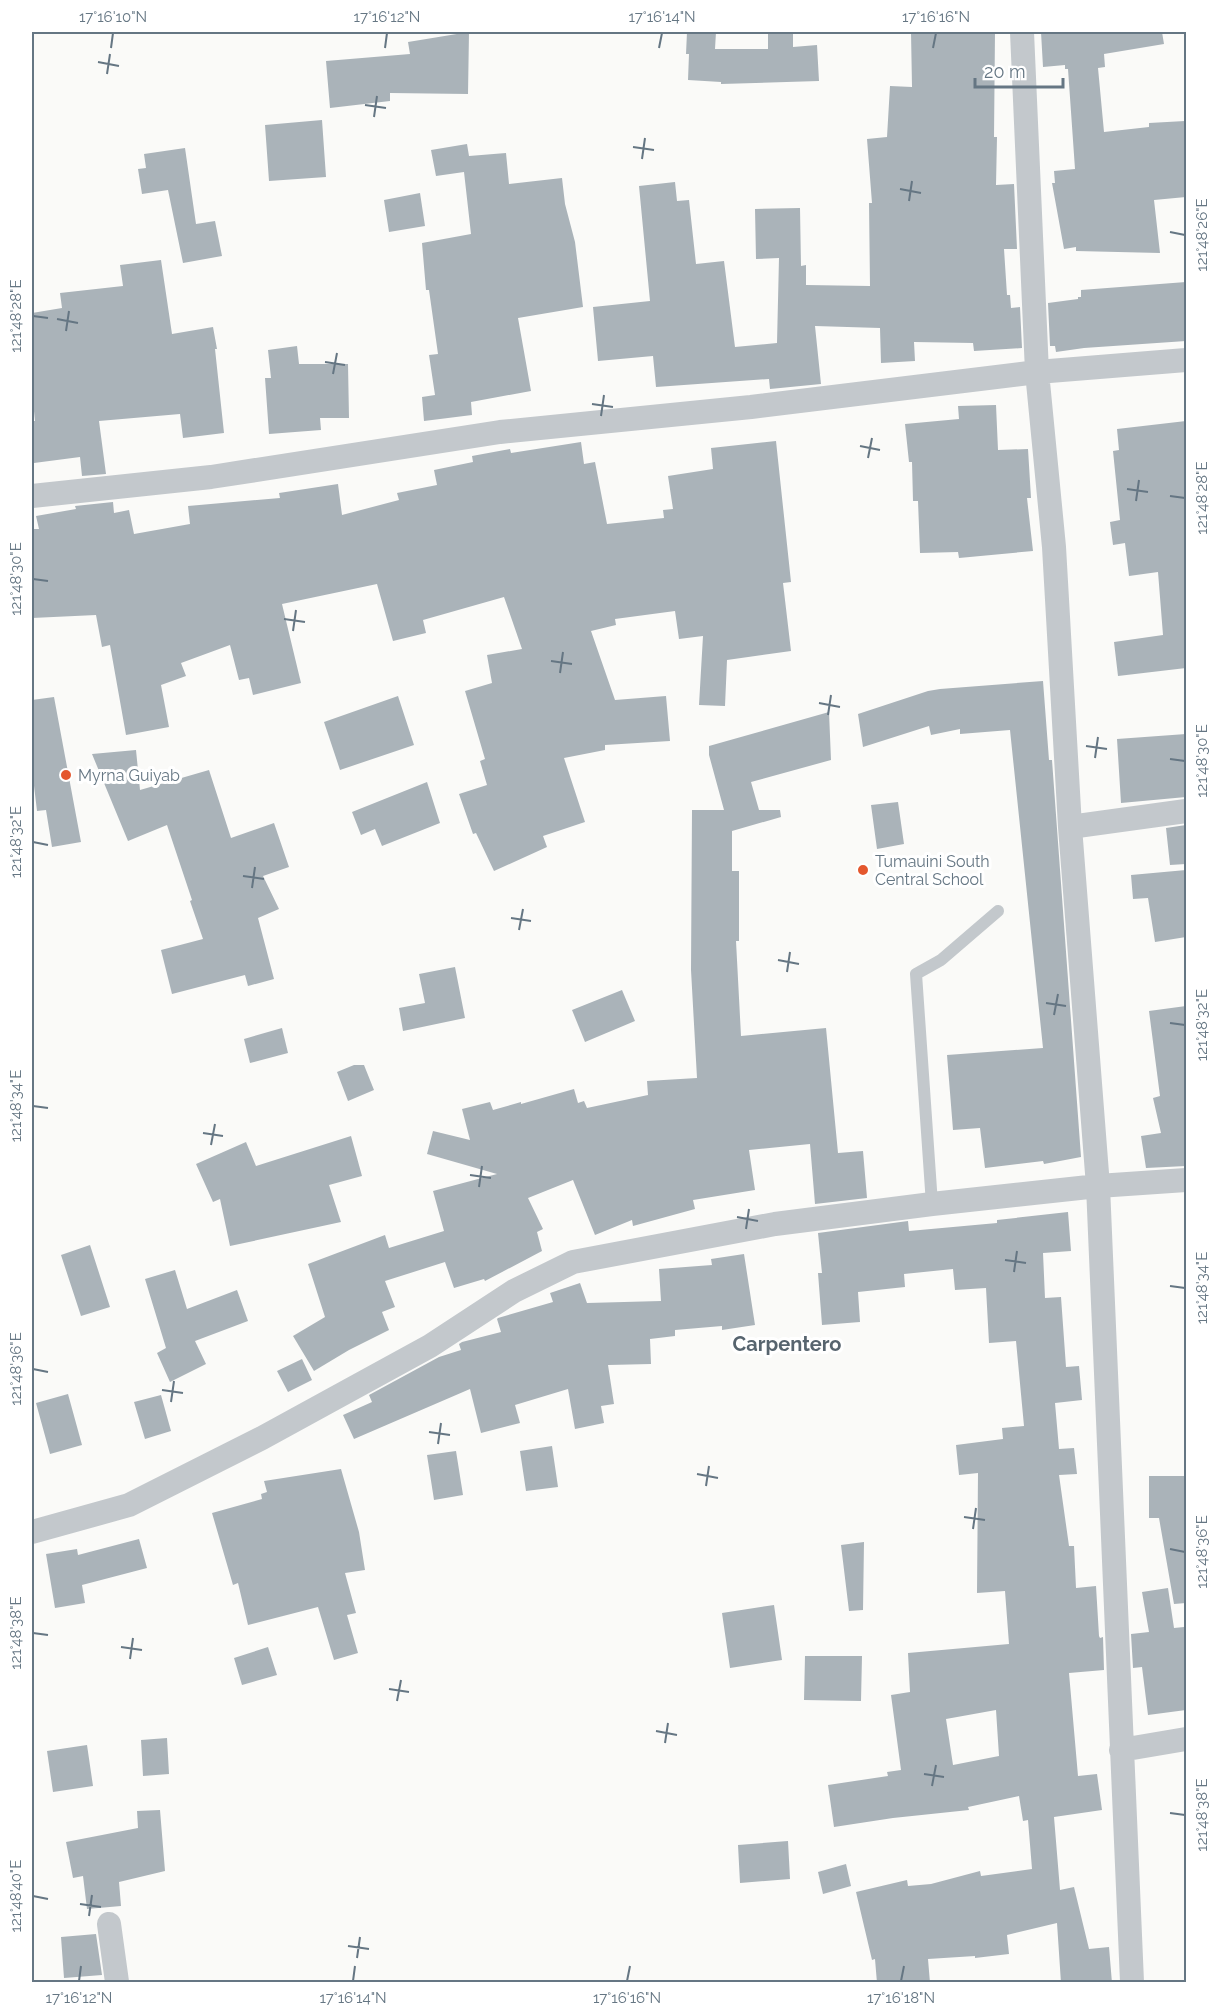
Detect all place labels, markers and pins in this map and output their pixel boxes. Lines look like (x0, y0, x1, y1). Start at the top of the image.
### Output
place label: Myrna Guiyab (78, 766, 180, 785)
marker: Myrna Guiyab (59, 768, 73, 782)
place label: Tumauini South Central School (875, 852, 990, 889)
marker: Tumauini South Central School (856, 863, 870, 877)

